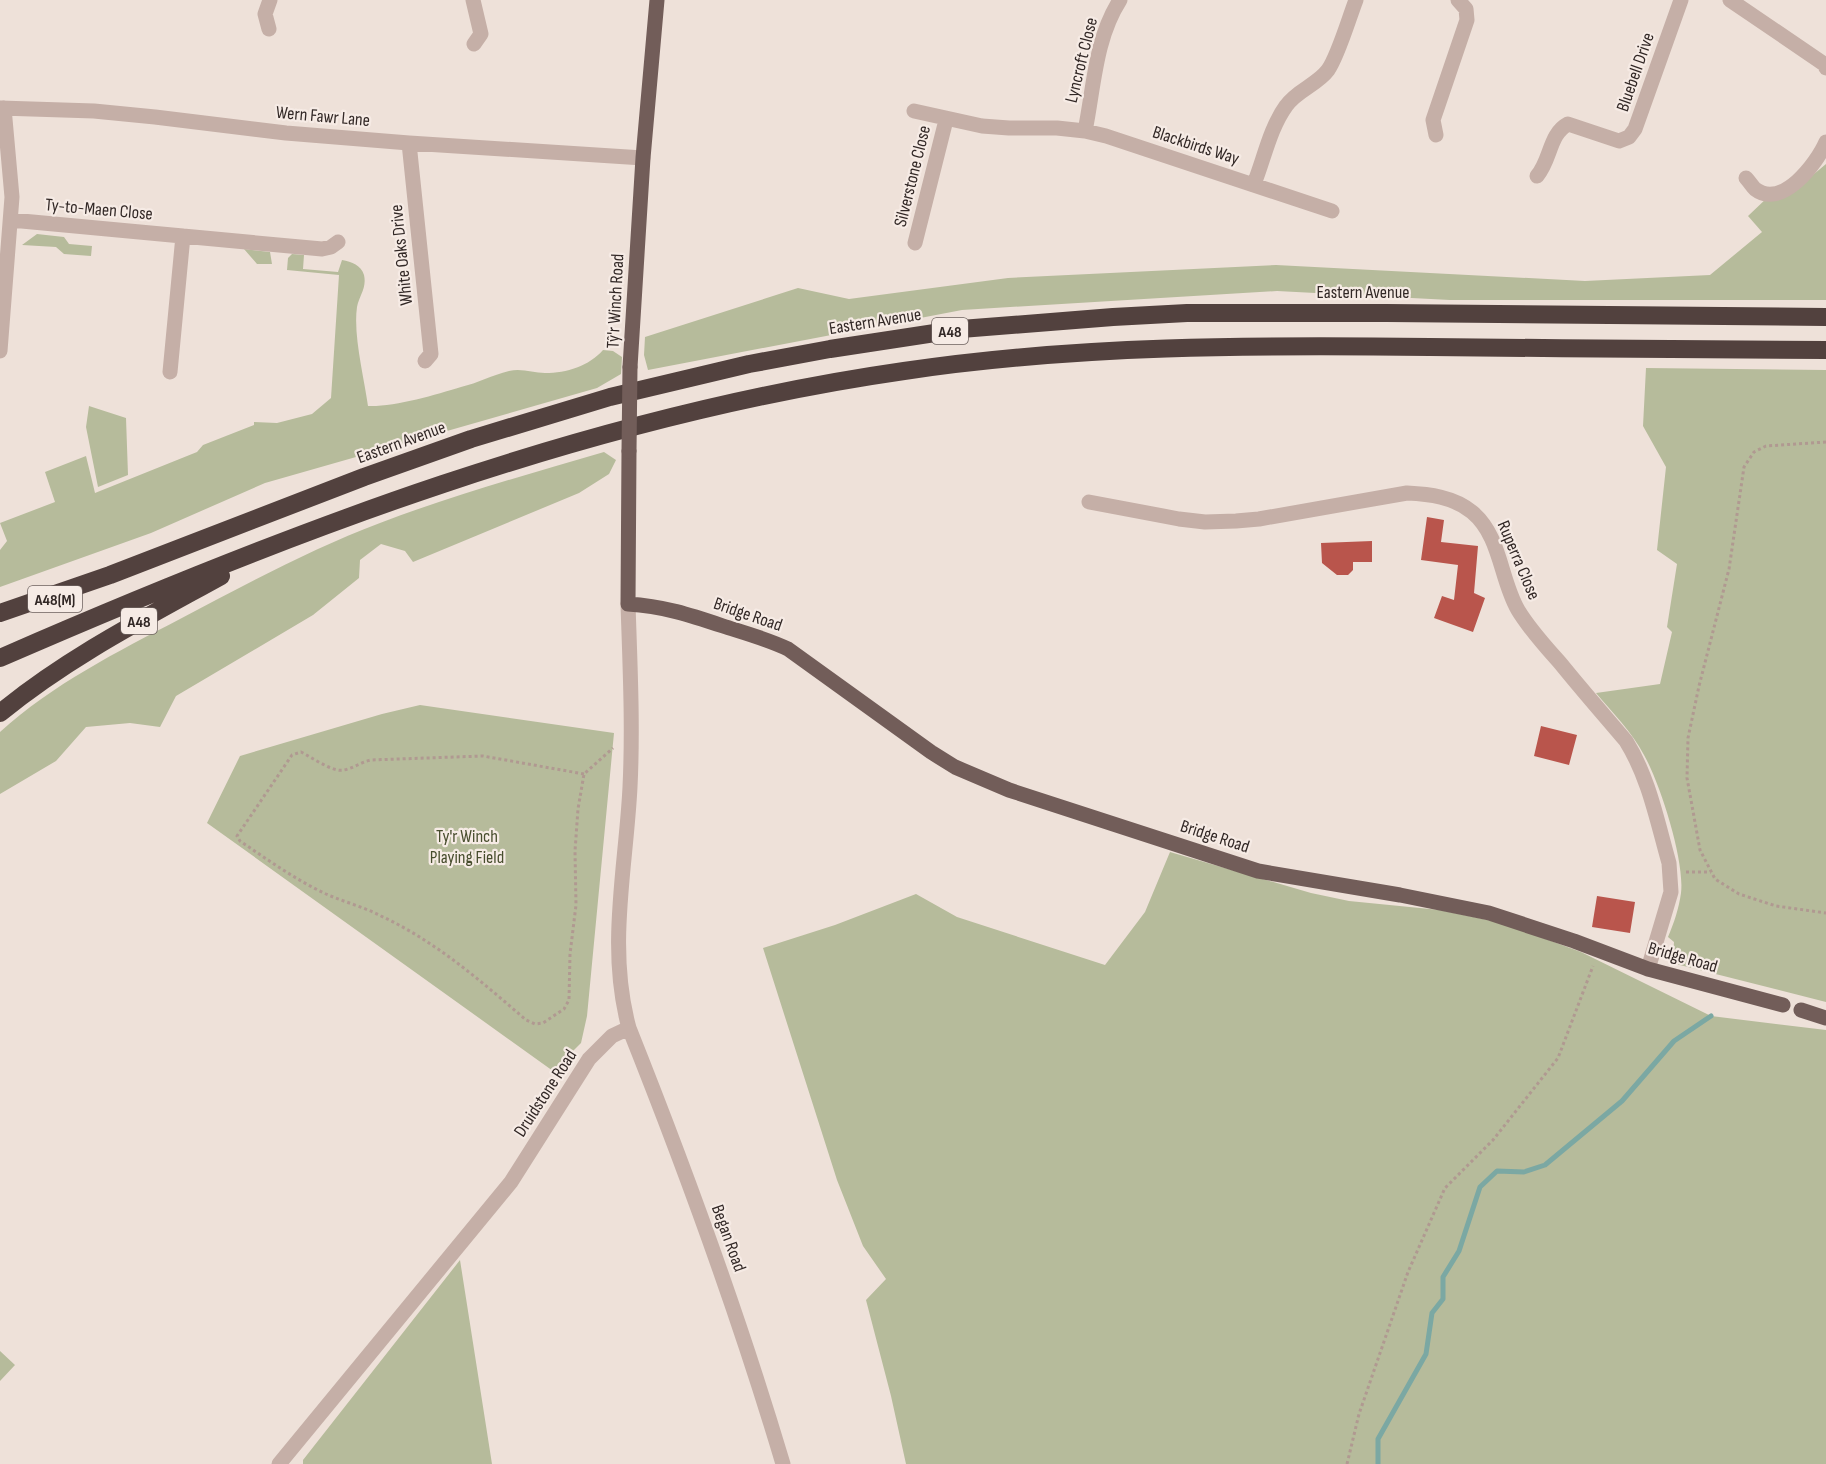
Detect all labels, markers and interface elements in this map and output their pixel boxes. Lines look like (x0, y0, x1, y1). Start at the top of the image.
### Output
street label: Lyncroft Close (1061, 15, 1102, 105)
street label: Bluebell Drive (1612, 30, 1659, 114)
street label: Wern Fawr Lane (275, 102, 371, 131)
street label: Blackbirds Way (1150, 122, 1242, 169)
street label: Silverstone Close (890, 123, 935, 229)
street label: Ty-to-Maen Close (44, 194, 154, 225)
street label: White Oaks Drive (386, 204, 417, 306)
street label: Tŷ'r Winch Road (603, 253, 628, 349)
street label: Eastern Avenue (1317, 282, 1409, 303)
street label: Eastern Avenue (828, 304, 923, 339)
road number: A48 (932, 318, 968, 344)
street label: Eastern Avenue (354, 417, 448, 468)
street label: Ruperra Close (1493, 518, 1545, 603)
road number: A48(M) (28, 586, 82, 612)
street label: Bridge Road (711, 593, 785, 636)
road number: A48 (121, 608, 157, 634)
street label: Bridge Road (1178, 815, 1252, 857)
park label: Ty'r Winch Playing Field (430, 826, 504, 868)
street label: Bridge Road (1646, 938, 1720, 977)
street label: Druidstone Road (510, 1046, 581, 1141)
street label: Began Road (707, 1202, 750, 1275)

